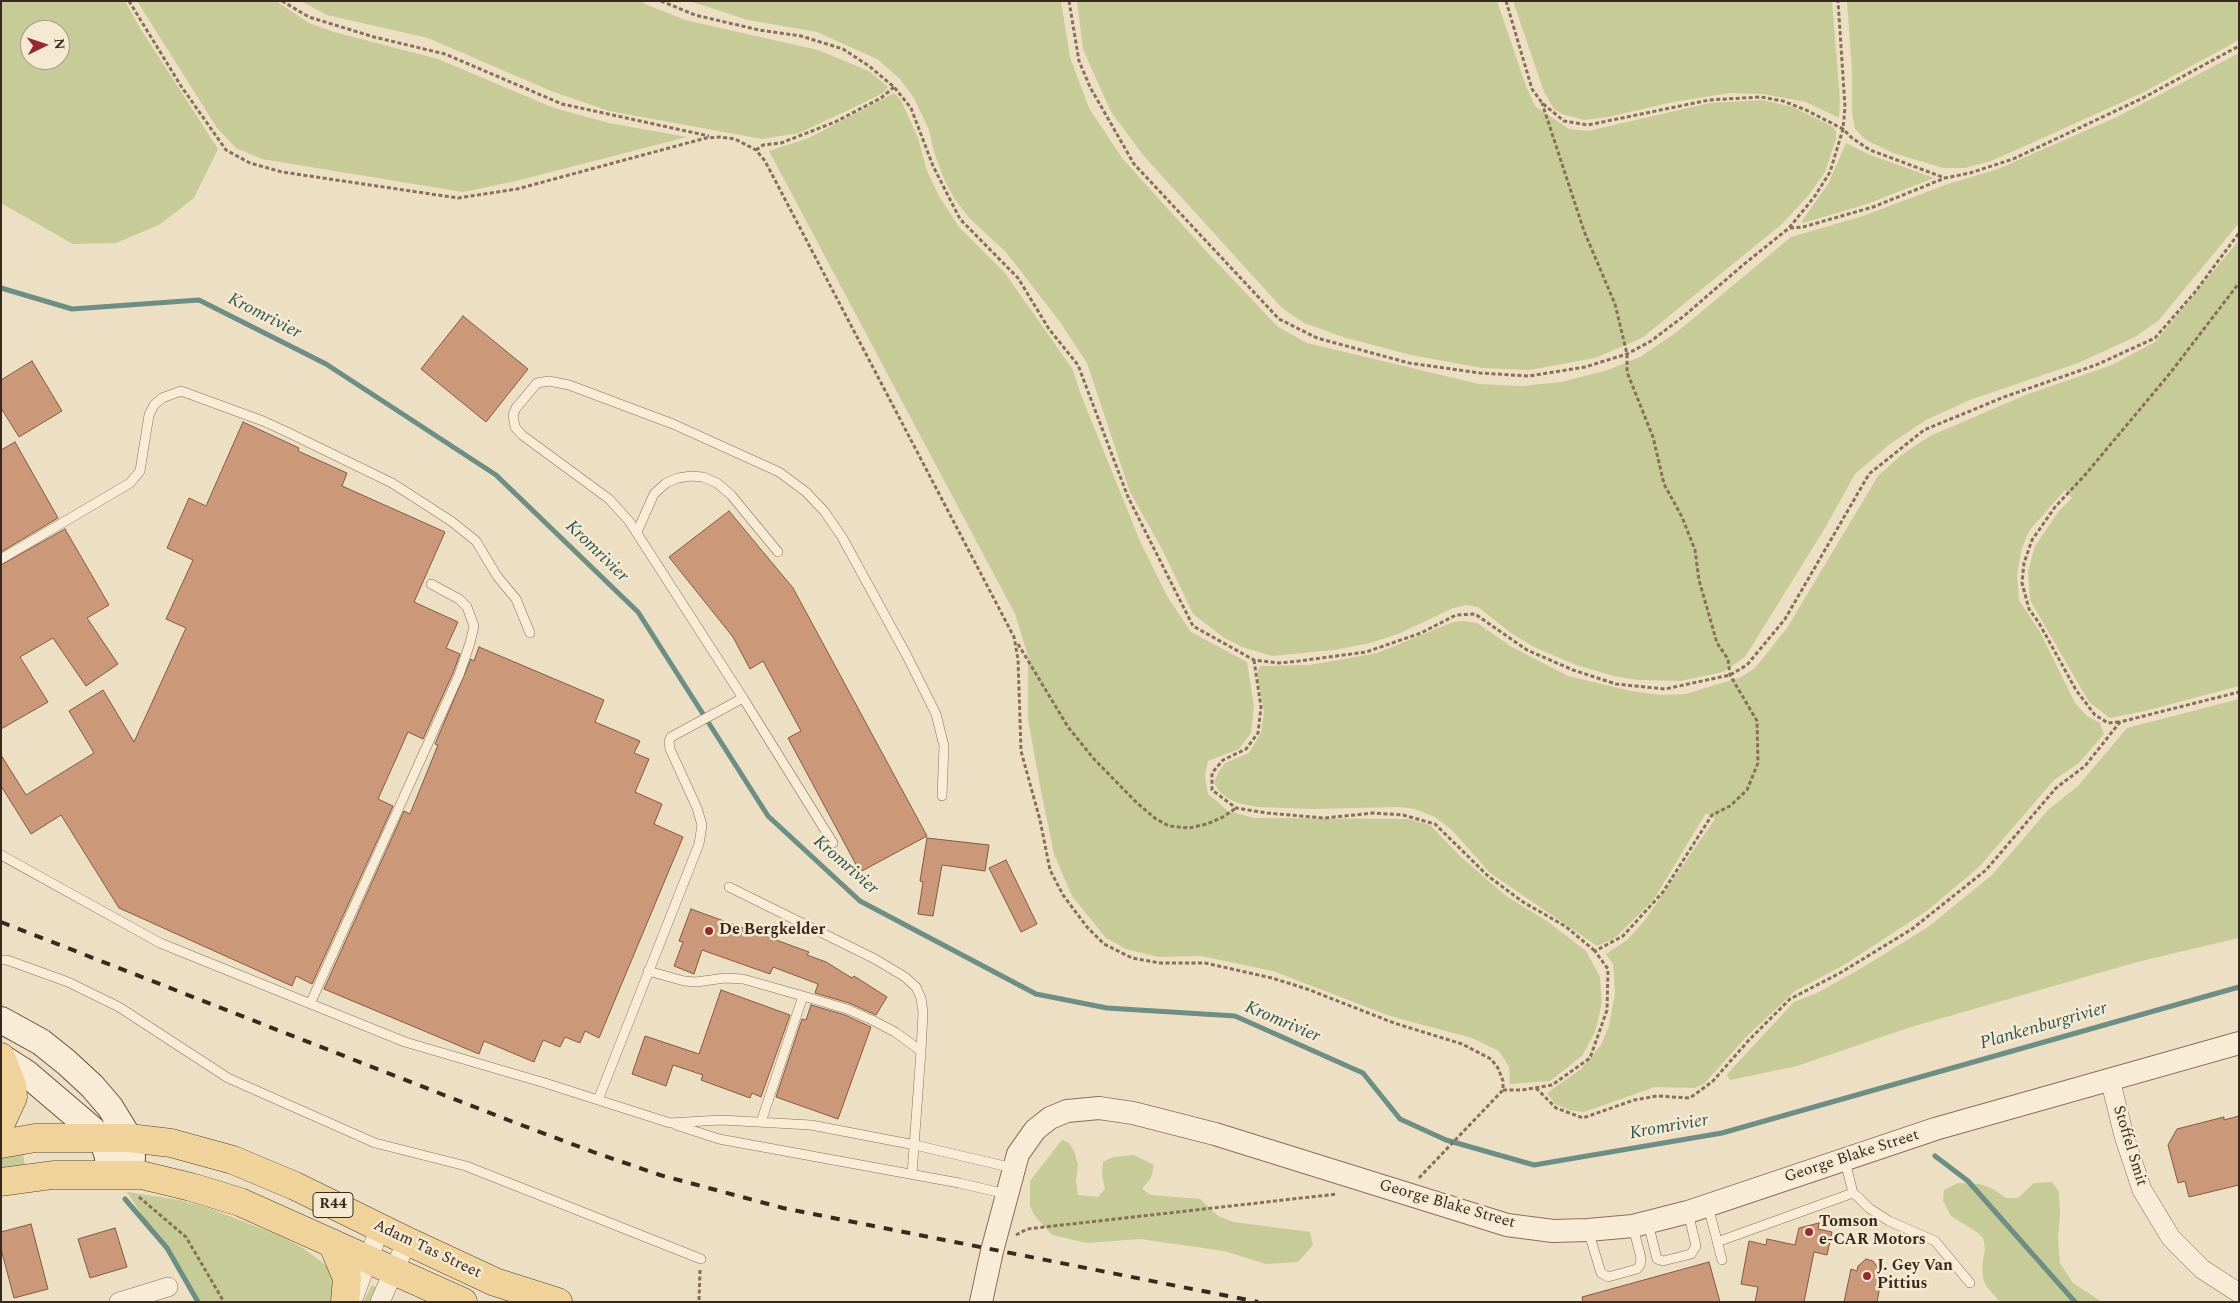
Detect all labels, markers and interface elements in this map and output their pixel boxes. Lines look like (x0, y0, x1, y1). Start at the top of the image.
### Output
north arrow (20, 20, 70, 70)
text: N (49, 38, 70, 50)
water label: Kromrivier (224, 289, 304, 345)
water label: Kromrivier (560, 517, 632, 587)
water label: Kromrivier (808, 832, 882, 900)
place label: De Bergkelder (719, 921, 825, 941)
marker: De Bergkelder (703, 925, 715, 937)
water label: Kromrivier (1241, 998, 1323, 1048)
water label: Plankenburgrivier (1978, 999, 2110, 1055)
street label: Stoffel Smit (2108, 1103, 2150, 1189)
water label: Kromrivier (1628, 1110, 1710, 1146)
street label: George Blake Street (1782, 1126, 1922, 1188)
street label: George Blake Street (1377, 1176, 1517, 1234)
road number: R44 (313, 1192, 353, 1218)
place label: Tomson e-CAR Motors (1819, 1213, 1926, 1251)
street label: Adam Tas Street (370, 1217, 484, 1283)
marker: Tomson e-CAR Motors (1803, 1226, 1815, 1238)
place label: J. Gey Van Pittius (1877, 1257, 1953, 1295)
marker: J. Gey Van Pittius (1861, 1270, 1873, 1282)

